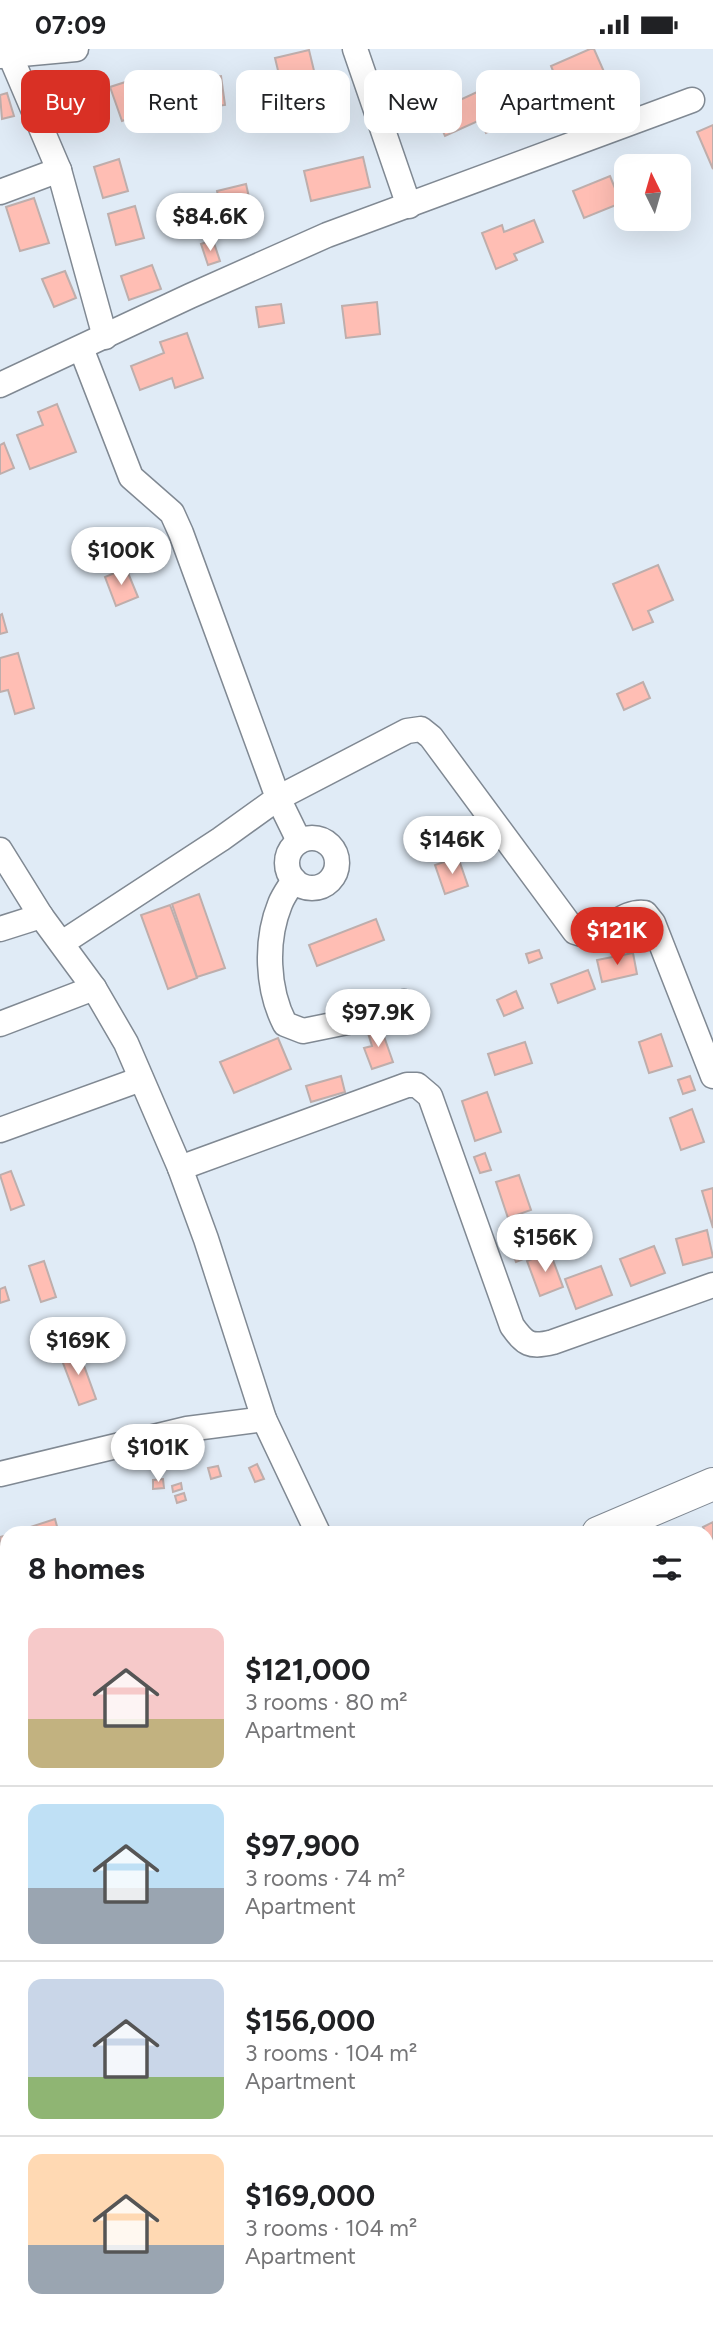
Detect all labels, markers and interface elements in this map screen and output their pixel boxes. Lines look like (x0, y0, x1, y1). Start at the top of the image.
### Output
text: 07:09 (35, 9, 106, 41)
chip: Buy (21, 70, 110, 133)
chip: Rent (124, 70, 222, 133)
chip: Filters (236, 70, 350, 133)
chip: New (364, 70, 462, 133)
chip: Apartment (476, 70, 640, 133)
north arrow (614, 154, 691, 231)
map controls (614, 154, 691, 231)
pin: $84.6K (153, 193, 267, 253)
text: $84.6K (172, 202, 248, 230)
pin: $100K (72, 527, 170, 587)
text: $100K (87, 536, 155, 564)
pin: $146K (403, 817, 501, 876)
text: $146K (419, 825, 485, 853)
pin: $121K (568, 907, 666, 967)
text: $121K (587, 916, 647, 944)
pin: $97.9K (321, 989, 435, 1049)
text: $97.9K (341, 998, 415, 1026)
pin: $156K (496, 1215, 594, 1274)
text: $156K (513, 1223, 577, 1251)
pin: $169K (29, 1317, 127, 1377)
text: $169K (46, 1326, 110, 1354)
pin: $101K (109, 1425, 207, 1484)
text: $101K (127, 1433, 189, 1461)
icon: filters (648, 1549, 686, 1587)
text: 8 homes (28, 1550, 145, 1587)
text: $121,000 (245, 1651, 370, 1688)
icon: home (84, 1656, 168, 1740)
text: 3 rooms · 80 m² (245, 1688, 408, 1716)
text: Apartment (245, 1716, 356, 1744)
text: $97,900 (245, 1827, 360, 1864)
icon: home (84, 1832, 168, 1916)
text: 3 rooms · 74 m² (245, 1864, 405, 1892)
text: Apartment (245, 1892, 356, 1920)
text: $156,000 (245, 2002, 375, 2039)
icon: home (84, 2007, 168, 2091)
text: 3 rooms · 104 m² (245, 2039, 417, 2067)
text: Apartment (245, 2067, 356, 2095)
text: $169,000 (245, 2177, 375, 2214)
icon: home (84, 2182, 168, 2266)
text: 3 rooms · 104 m² (245, 2214, 417, 2242)
text: Apartment (245, 2242, 356, 2270)

